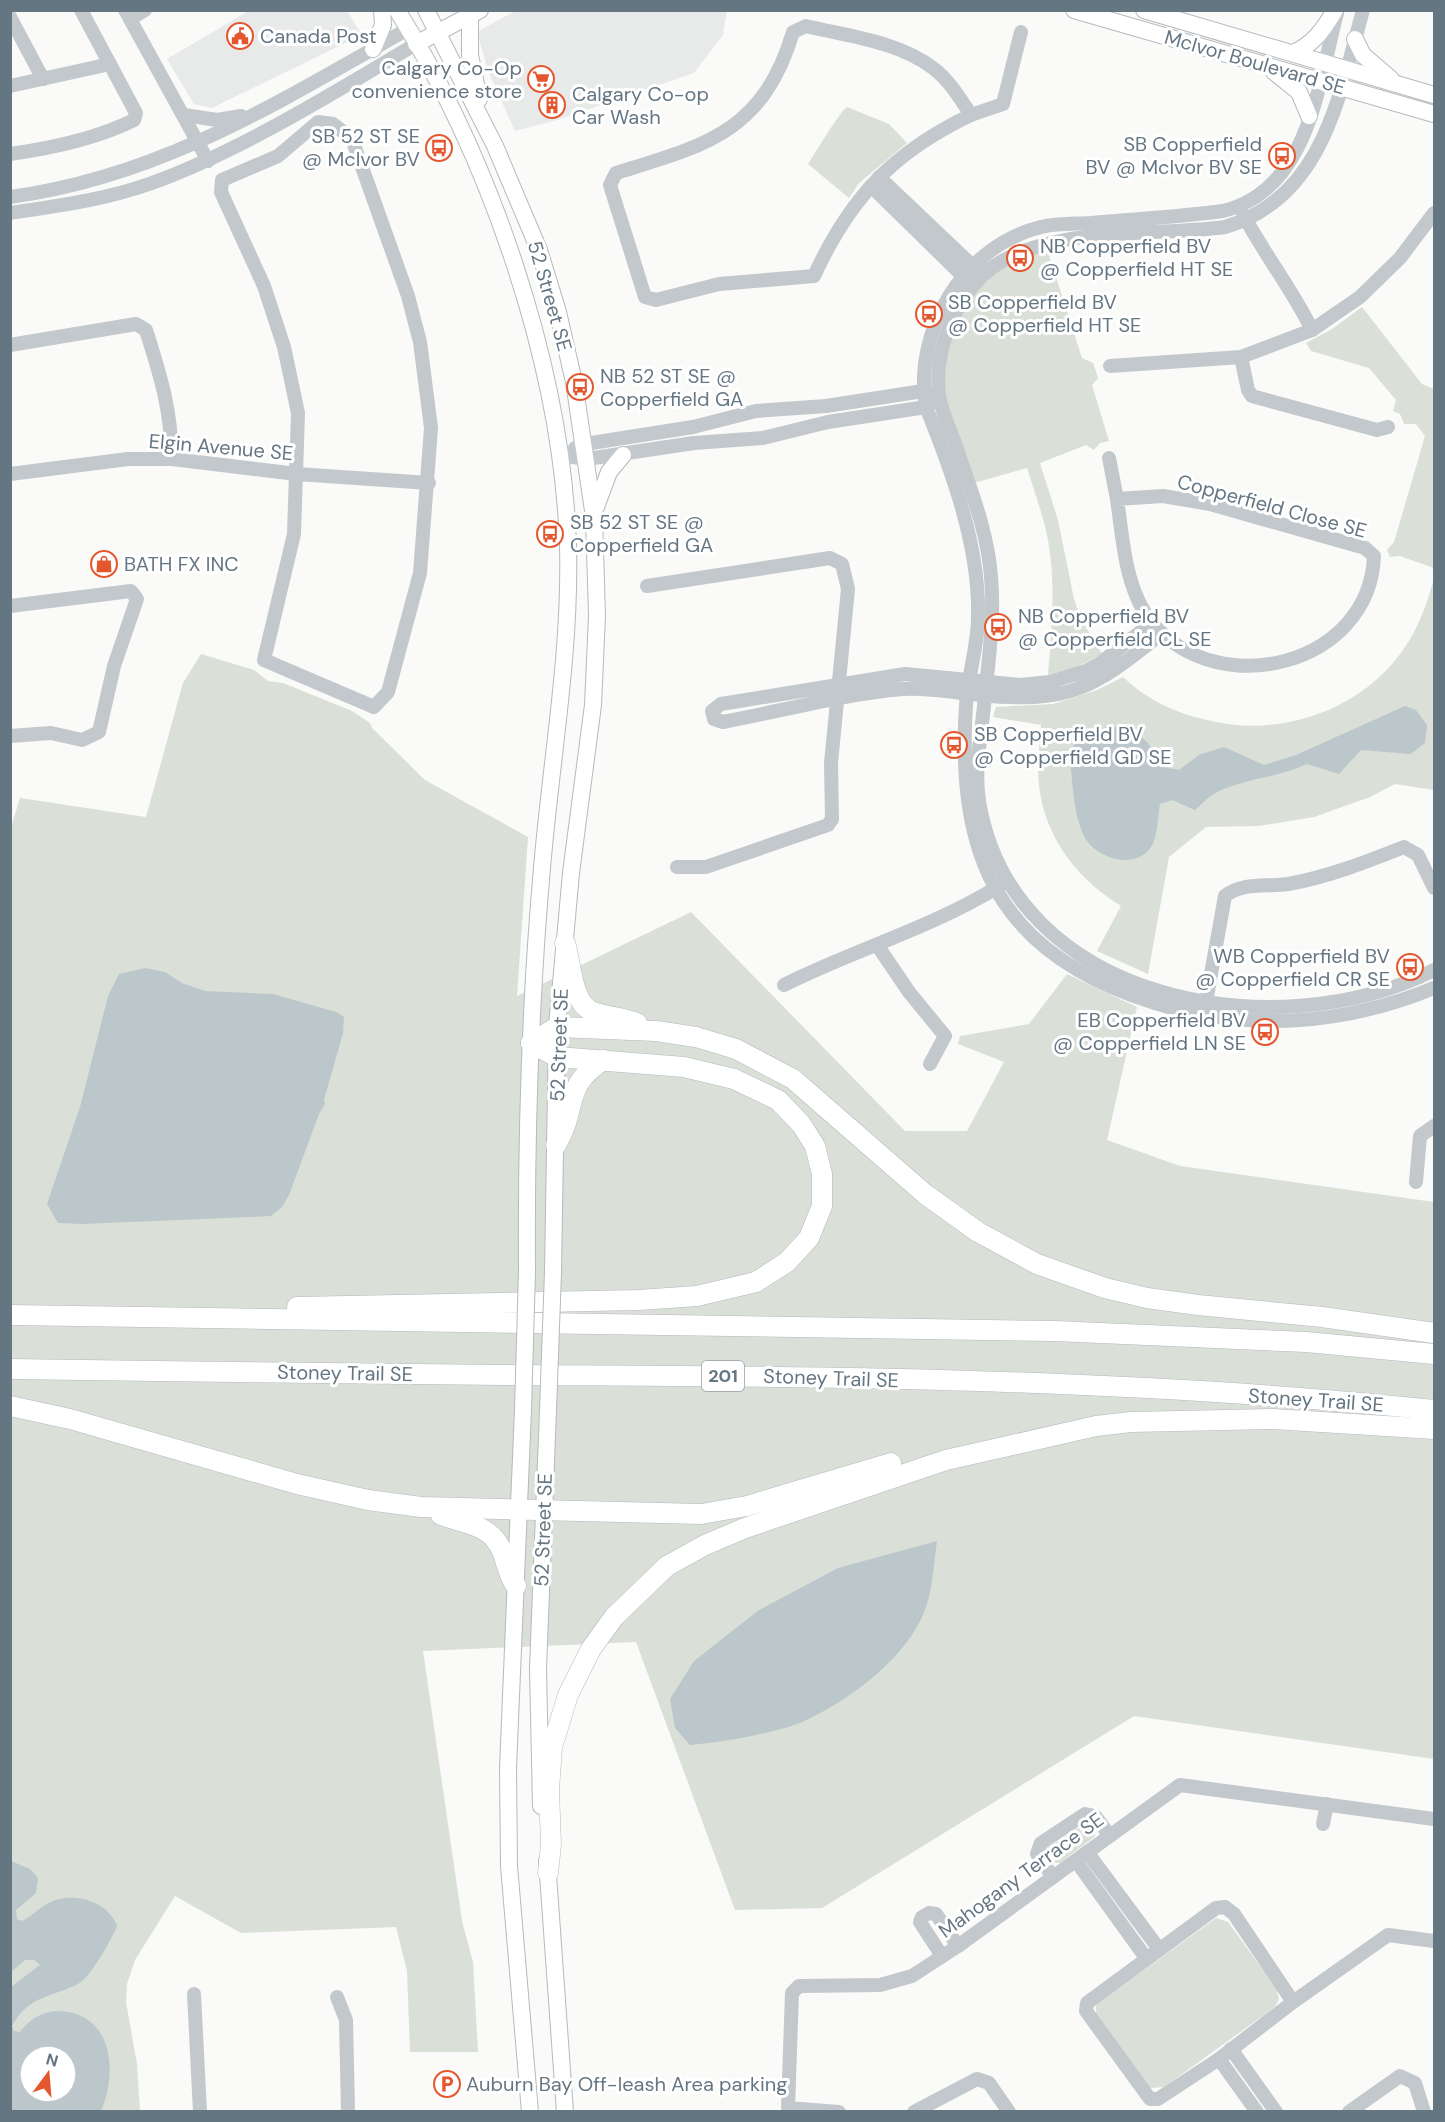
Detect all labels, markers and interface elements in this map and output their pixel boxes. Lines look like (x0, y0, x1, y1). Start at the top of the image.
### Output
public building icon: Canada Post (225, 21, 255, 51)
place label: Canada Post (260, 23, 377, 49)
street label: McIvor Boulevard SE (1162, 24, 1348, 100)
place label: Calgary Co-Op convenience store (351, 55, 522, 104)
supermarket icon: Calgary Co-Op convenience store (526, 64, 556, 94)
place label: Calgary Co-op Car Wash (572, 81, 709, 130)
building icon: Calgary Co-op Car Wash (537, 90, 567, 120)
place label: SB 52 ST SE @ McIvor BV (302, 123, 420, 172)
place label: SB Copperfield BV @ McIvor BV SE (1085, 131, 1262, 180)
bus stop icon: SB 52 ST SE @ McIvor BV (424, 133, 454, 163)
bus stop icon: SB Copperfield BV @ McIvor BV SE (1267, 141, 1297, 171)
place label: NB Copperfield BV @ Copperfield HT SE (1040, 233, 1233, 282)
street label: 52 Street SE (522, 238, 578, 354)
bus stop icon: NB Copperfield BV @ Copperfield HT SE (1005, 243, 1035, 273)
place label: SB Copperfield BV @ Copperfield HT SE (948, 289, 1141, 338)
bus stop icon: SB Copperfield BV @ Copperfield HT SE (914, 299, 944, 329)
place label: NB 52 ST SE @ Copperfield GA (600, 363, 743, 412)
bus stop icon: NB 52 ST SE @ Copperfield GA (565, 372, 595, 402)
street label: Elgin Avenue SE (148, 428, 294, 466)
street label: Copperfield Close SE (1174, 468, 1370, 544)
place label: SB 52 ST SE @ Copperfield GA (570, 509, 713, 558)
bus stop icon: SB 52 ST SE @ Copperfield GA (535, 519, 565, 549)
shop icon: BATH FX INC (89, 549, 119, 579)
place label: BATH FX INC (124, 551, 239, 577)
place label: NB Copperfield BV @ Copperfield CL SE (1018, 603, 1211, 652)
bus stop icon: NB Copperfield BV @ Copperfield CL SE (983, 612, 1013, 642)
place label: SB Copperfield BV @ Copperfield GD SE (974, 721, 1172, 770)
bus stop icon: SB Copperfield BV @ Copperfield GD SE (939, 730, 969, 760)
place label: WB Copperfield BV @ Copperfield CR SE (1195, 943, 1390, 992)
bus stop icon: WB Copperfield BV @ Copperfield CR SE (1395, 952, 1425, 982)
street label: 52 Street SE (544, 988, 574, 1102)
place label: EB Copperfield BV @ Copperfield LN SE (1053, 1007, 1246, 1056)
bus stop icon: EB Copperfield BV @ Copperfield LN SE (1250, 1017, 1280, 1047)
street label: Stoney Trail SE (277, 1359, 413, 1387)
road number: 201 (702, 1361, 744, 1391)
street label: Stoney Trail SE (763, 1363, 899, 1393)
street label: Stoney Trail SE (1247, 1382, 1385, 1418)
street label: 52 Street SE (528, 1473, 558, 1587)
street label: Mahogany Terrace SE (933, 1806, 1109, 1944)
north arrow (18, 2044, 78, 2104)
text: N (43, 2048, 61, 2072)
parking icon: Auburn Bay Off-leash Area parking (432, 2069, 462, 2099)
place label: Auburn Bay Off-leash Area parking (466, 2071, 787, 2097)

